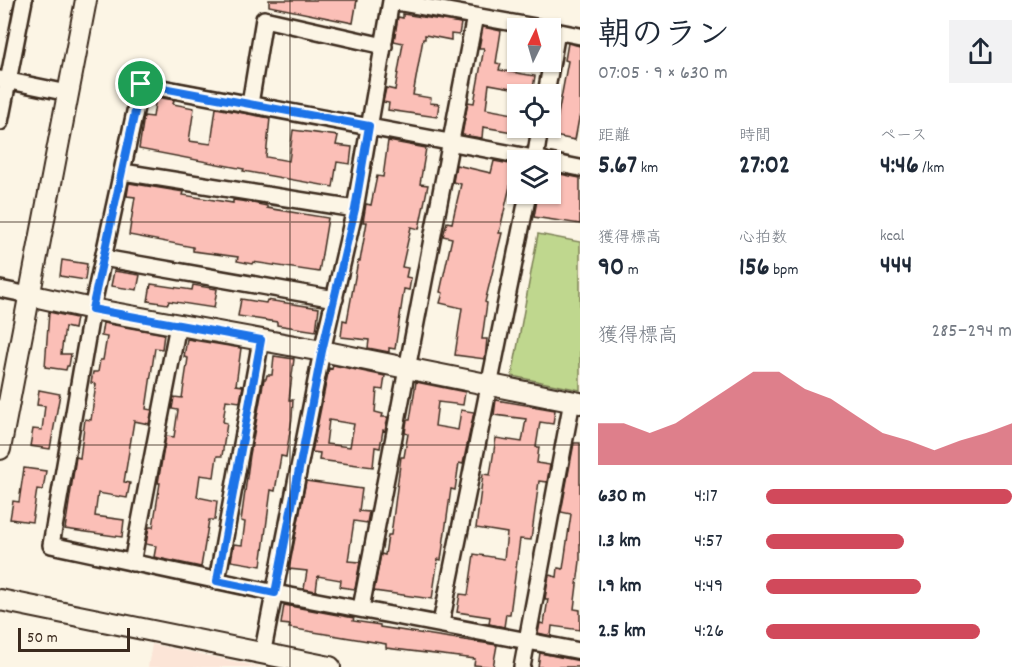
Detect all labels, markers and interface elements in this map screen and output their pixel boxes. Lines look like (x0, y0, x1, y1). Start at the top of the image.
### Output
text: 朝のラン (598, 14, 730, 61)
north arrow (507, 18, 561, 72)
map controls (507, 18, 561, 204)
button: share (949, 20, 1012, 83)
pin (115, 58, 166, 109)
text: 07:05 · 9 × 630 m (598, 60, 728, 88)
icon: arrive (124, 67, 157, 100)
button: locate (507, 84, 561, 138)
text: 距離 (598, 125, 630, 148)
text: 時間 (739, 125, 771, 148)
text: ペース (880, 125, 927, 148)
text: 5.67 (598, 148, 637, 185)
text: 27:02 (739, 148, 790, 185)
text: 4:46 (880, 148, 919, 185)
button: layers (507, 150, 561, 204)
text: km (637, 157, 658, 180)
text: /km (919, 157, 944, 180)
text: kcal (880, 225, 904, 248)
text: 獲得標高 (598, 227, 662, 250)
text: 心拍数 (739, 227, 787, 250)
text: 444 (880, 248, 912, 285)
text: 90 (598, 250, 624, 287)
text: 156 (739, 250, 769, 287)
text: m (624, 259, 639, 282)
text: bpm (769, 259, 798, 282)
text: 285–294 m (932, 318, 1012, 346)
text: 獲得標高 (598, 323, 678, 351)
text: 630 m (598, 483, 646, 511)
text: 4:17 (694, 483, 718, 511)
text: 1.3 km (598, 528, 641, 556)
text: 4:57 (694, 528, 723, 556)
text: 1.9 km (598, 573, 641, 601)
text: 4:49 (694, 573, 723, 601)
text: 2.5 km (598, 618, 646, 646)
text: 4:26 (694, 618, 724, 646)
scale bar (18, 625, 130, 652)
text: 50 m (27, 627, 58, 650)

